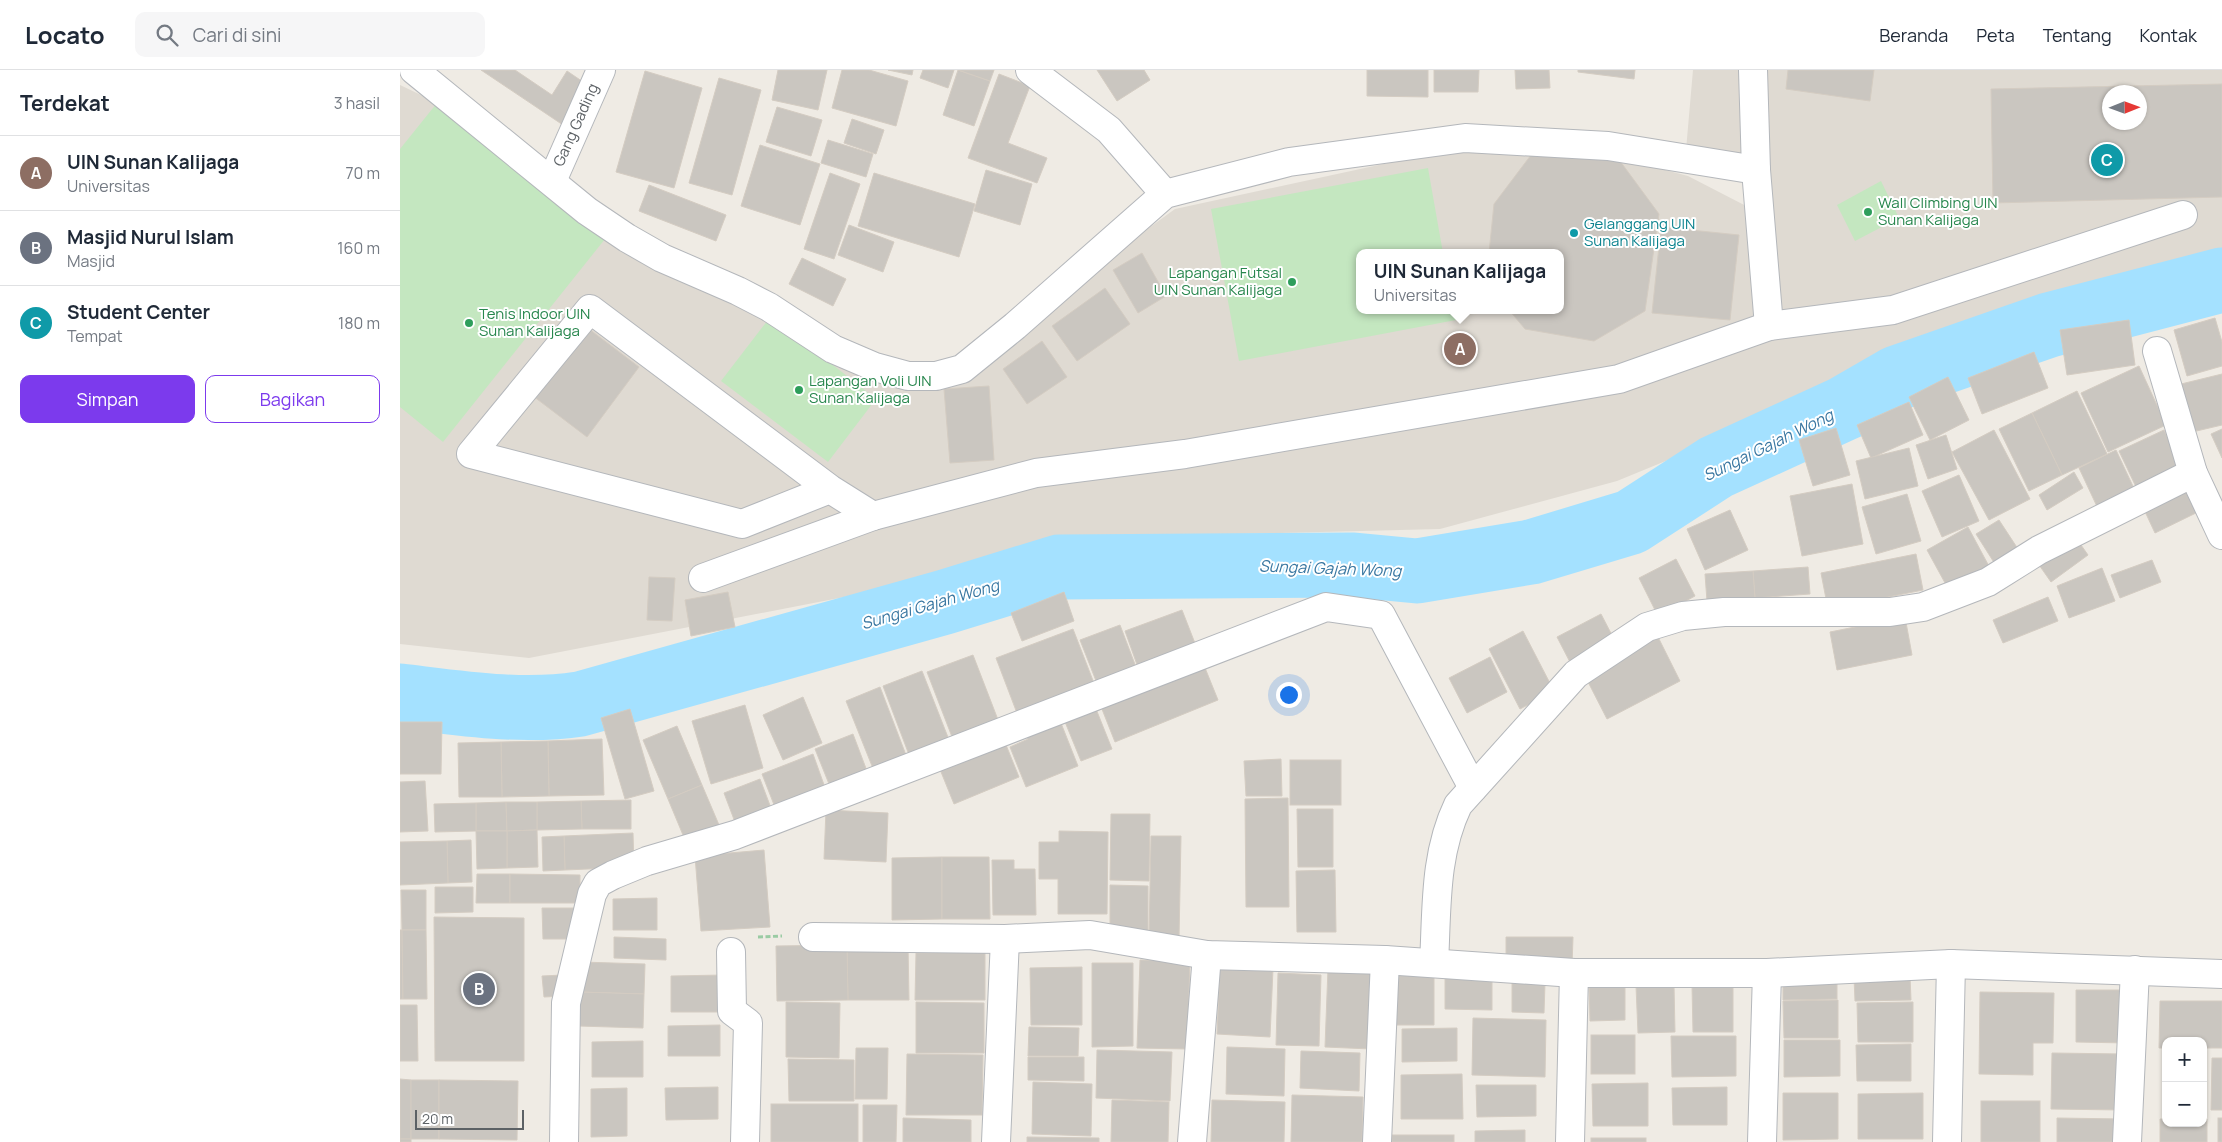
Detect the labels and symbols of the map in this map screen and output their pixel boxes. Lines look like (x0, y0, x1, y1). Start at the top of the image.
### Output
street label: Gang Gading (548, 80, 603, 170)
north arrow (2102, 85, 2147, 130)
pin: C (2091, 141, 2123, 179)
place label: Wall Climbing UIN Sunan Kalijaga (1878, 192, 1998, 230)
marker: Wall Climbing UIN Sunan Kalijaga (1862, 206, 1874, 218)
place label: Gelanggang UIN Sunan Kalijaga (1584, 213, 1695, 251)
marker: Gelanggang UIN Sunan Kalijaga (1568, 227, 1580, 239)
place label: Lapangan Futsal UIN Sunan Kalijaga (1154, 262, 1282, 300)
marker: Lapangan Futsal UIN Sunan Kalijaga (1286, 276, 1298, 288)
place label: Tenis Indoor UIN Sunan Kalijaga (479, 303, 590, 341)
marker: Tenis Indoor UIN Sunan Kalijaga (463, 317, 475, 329)
pin: A (1444, 330, 1476, 368)
place label: Lapangan Voli UIN Sunan Kalijaga (809, 370, 932, 408)
marker: Lapangan Voli UIN Sunan Kalijaga (793, 384, 805, 396)
water label: Sungai Gajah Wong (1699, 403, 1838, 486)
water label: Sungai Gajah Wong (1258, 555, 1403, 582)
water label: Sungai Gajah Wong (859, 573, 1003, 634)
your location (1276, 682, 1302, 708)
pin: B (463, 970, 495, 1008)
scale bar (415, 1107, 524, 1130)

